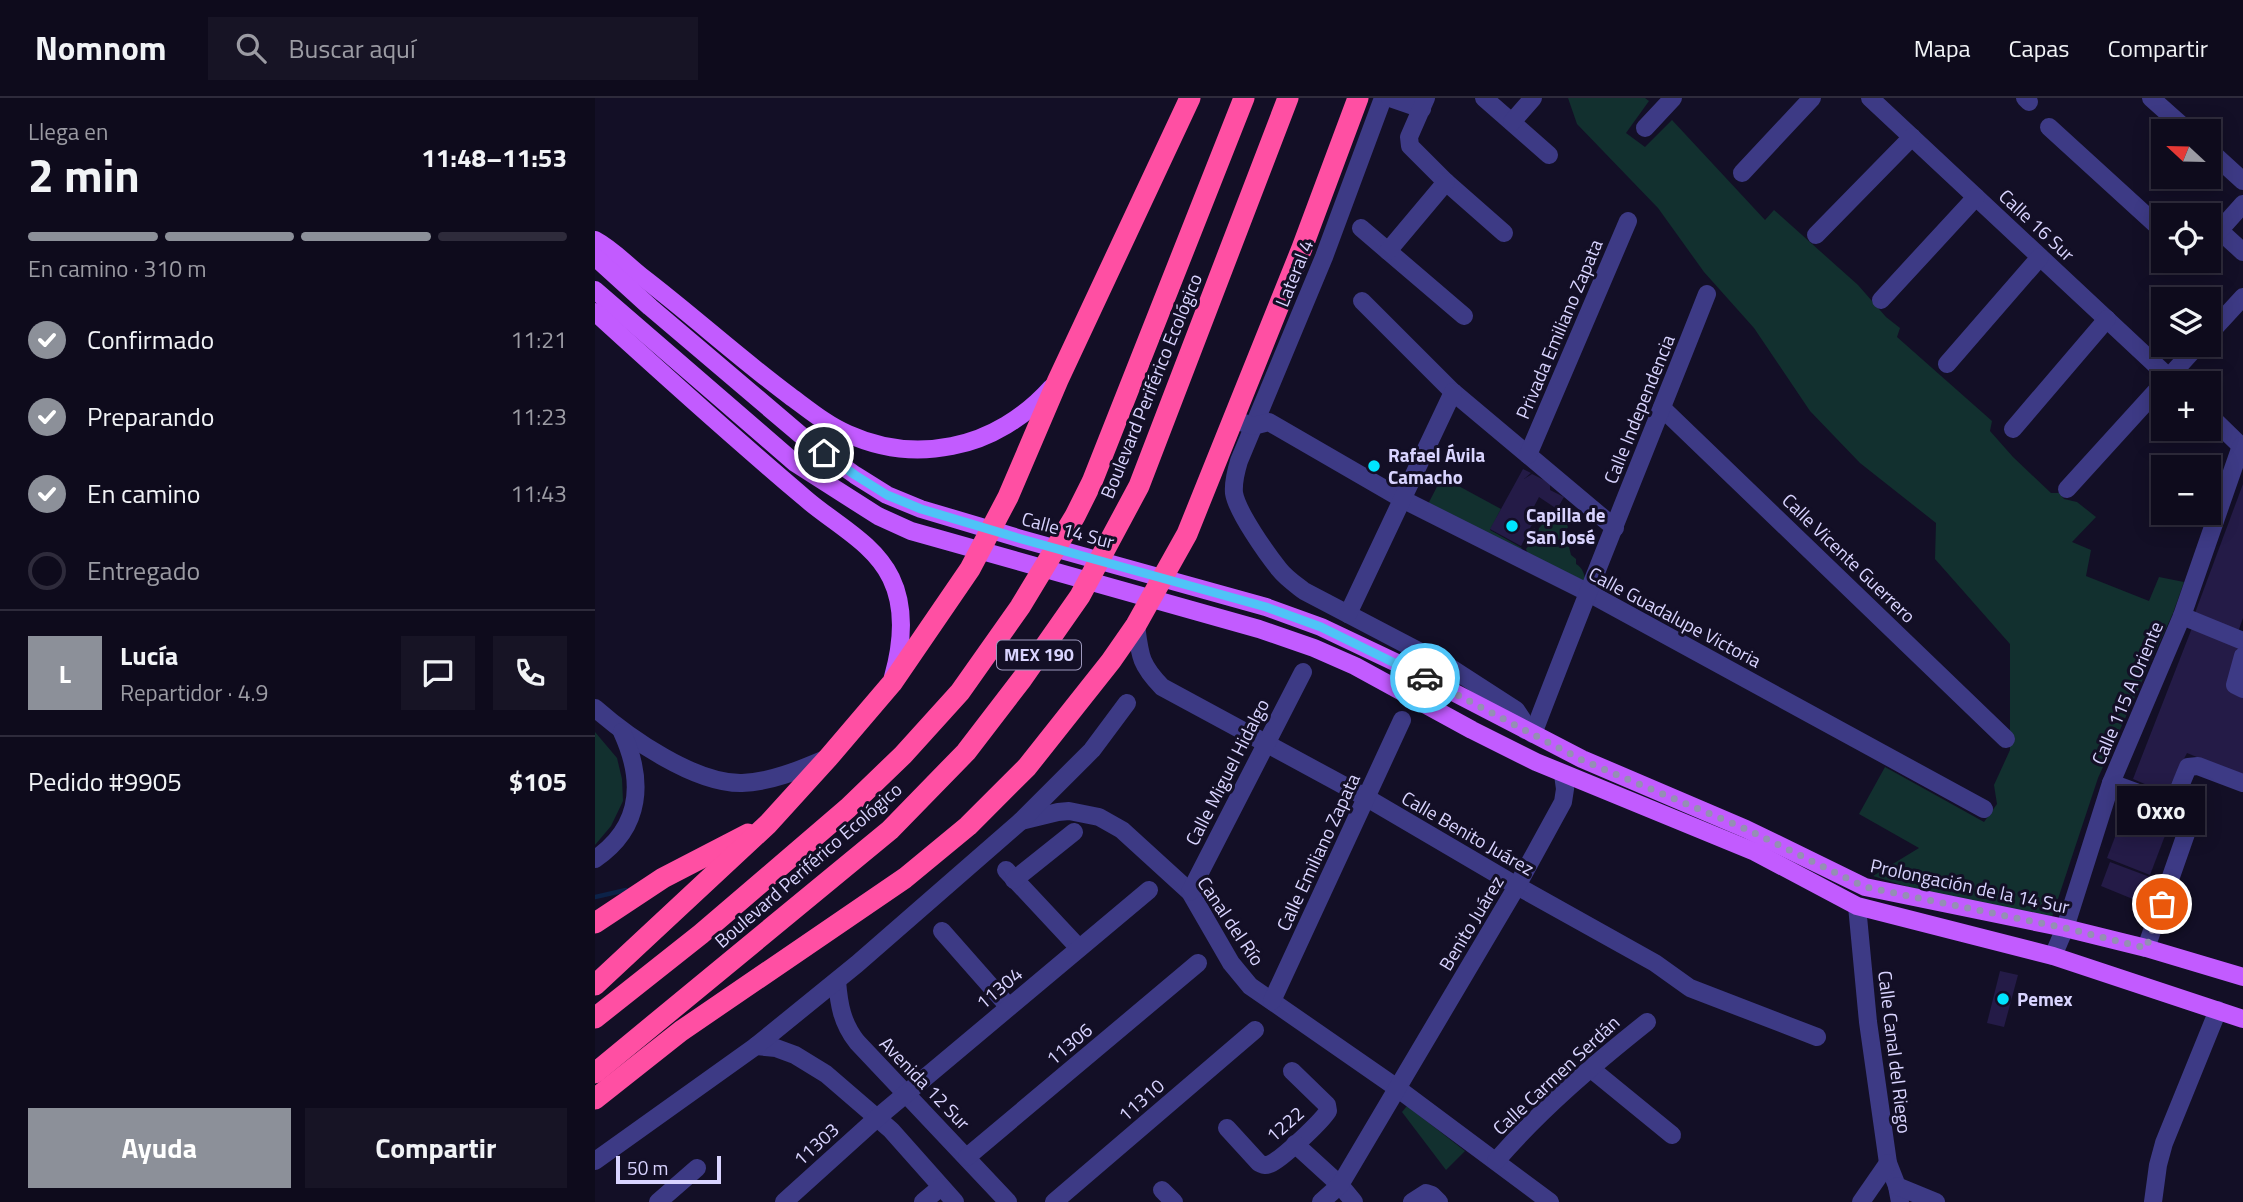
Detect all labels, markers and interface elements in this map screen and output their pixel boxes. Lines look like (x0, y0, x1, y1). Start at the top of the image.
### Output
search box (208, 17, 698, 80)
text: Nomnom (35, 23, 166, 73)
icon: search (232, 29, 270, 67)
text: Buscar aquí (288, 29, 416, 68)
text: Mapa (1914, 30, 1971, 66)
text: Capas (2009, 30, 2069, 66)
text: Compartir (2107, 30, 2208, 66)
text: Llega en (28, 114, 108, 149)
north arrow (2151, 119, 2221, 189)
map controls (2151, 119, 2221, 525)
text: 11:48–11:53 (421, 138, 567, 177)
text: 2 min (28, 140, 140, 210)
street label: Calle 16 Sur (1993, 182, 2082, 268)
button: locate (2151, 203, 2221, 273)
street label: Privada Emiliano Zapata (1508, 234, 1610, 423)
street label: Lateral 4 (1267, 235, 1320, 311)
text: En camino · 310 m (28, 251, 206, 286)
street label: Boulevard Periférico Ecológico (1092, 269, 1209, 503)
button: layers (2151, 287, 2221, 357)
text: Confirmado (87, 320, 214, 359)
icon: check (28, 321, 66, 359)
text: 11:21 (510, 322, 567, 357)
street label: Calle Independencia (1595, 329, 1682, 488)
button: + (2151, 371, 2221, 441)
text: Preparando (87, 397, 214, 436)
icon: check (28, 398, 66, 436)
text: 11:23 (510, 399, 567, 434)
pin (794, 423, 854, 483)
icon: home (805, 434, 843, 472)
place label: Rafael Ávila Camacho (1388, 440, 1486, 491)
button: − (2151, 455, 2221, 525)
marker: Rafael Ávila Camacho (1366, 458, 1382, 474)
text: En camino (87, 474, 201, 513)
icon: check (28, 475, 66, 513)
text: 11:43 (510, 476, 567, 511)
street label: Calle Vicente Guerrero (1776, 486, 1923, 629)
place label: Capilla de San José (1526, 500, 1606, 551)
street label: Calle 14 Sur (1019, 503, 1118, 556)
marker: Capilla de San José (1504, 518, 1520, 534)
text: Entregado (87, 551, 200, 590)
street label: Calle Guadalupe Victoria (1584, 559, 1767, 675)
street label: Calle 115 A Oriente (2083, 617, 2170, 769)
text: Lucía (120, 636, 178, 675)
button: chat (401, 636, 475, 710)
button: phone (493, 636, 567, 710)
road number: MEX 190 (997, 640, 1081, 670)
courier (1390, 643, 1460, 713)
text: L (59, 654, 71, 693)
icon: car (1406, 659, 1444, 697)
text: Repartidor · 4.9 (120, 675, 268, 710)
street label: Calle Miguel Hidalgo (1177, 693, 1276, 850)
text: Pedido #9905 (28, 762, 182, 801)
text: $105 (509, 762, 567, 801)
street label: Calle Emiliano Zapata (1268, 768, 1367, 935)
street label: Boulevard Periférico Ecológico (708, 775, 908, 954)
street label: Calle Benito Juárez (1397, 783, 1540, 882)
callout: Oxxo (2118, 785, 2206, 834)
text: Oxxo (2137, 793, 2185, 828)
street label: Prolongación de la 14 Sur (1868, 850, 2073, 921)
street label: Canal del Río (1191, 870, 1272, 971)
street label: Benito Juárez (1431, 870, 1510, 976)
pin (2132, 874, 2192, 934)
icon: bag (2143, 885, 2181, 923)
street label: 11304 (969, 959, 1028, 1016)
street label: Calle Canal del Riego (1871, 969, 1920, 1135)
place label: Pemex (2017, 984, 2073, 1013)
marker: Pemex (1995, 991, 2011, 1007)
street label: Calle Carmen Serdán (1486, 1008, 1626, 1141)
street label: 11306 (1039, 1015, 1098, 1072)
street label: Avenida 12 Sur (873, 1029, 978, 1136)
street label: 11310 (1111, 1071, 1170, 1128)
street label: 1222 (1259, 1099, 1310, 1149)
button: Ayuda (28, 1108, 291, 1188)
button: Compartir (305, 1108, 567, 1188)
street label: 11303 (786, 1115, 845, 1172)
scale bar (616, 1153, 721, 1185)
text: 50 m (627, 1153, 668, 1182)

